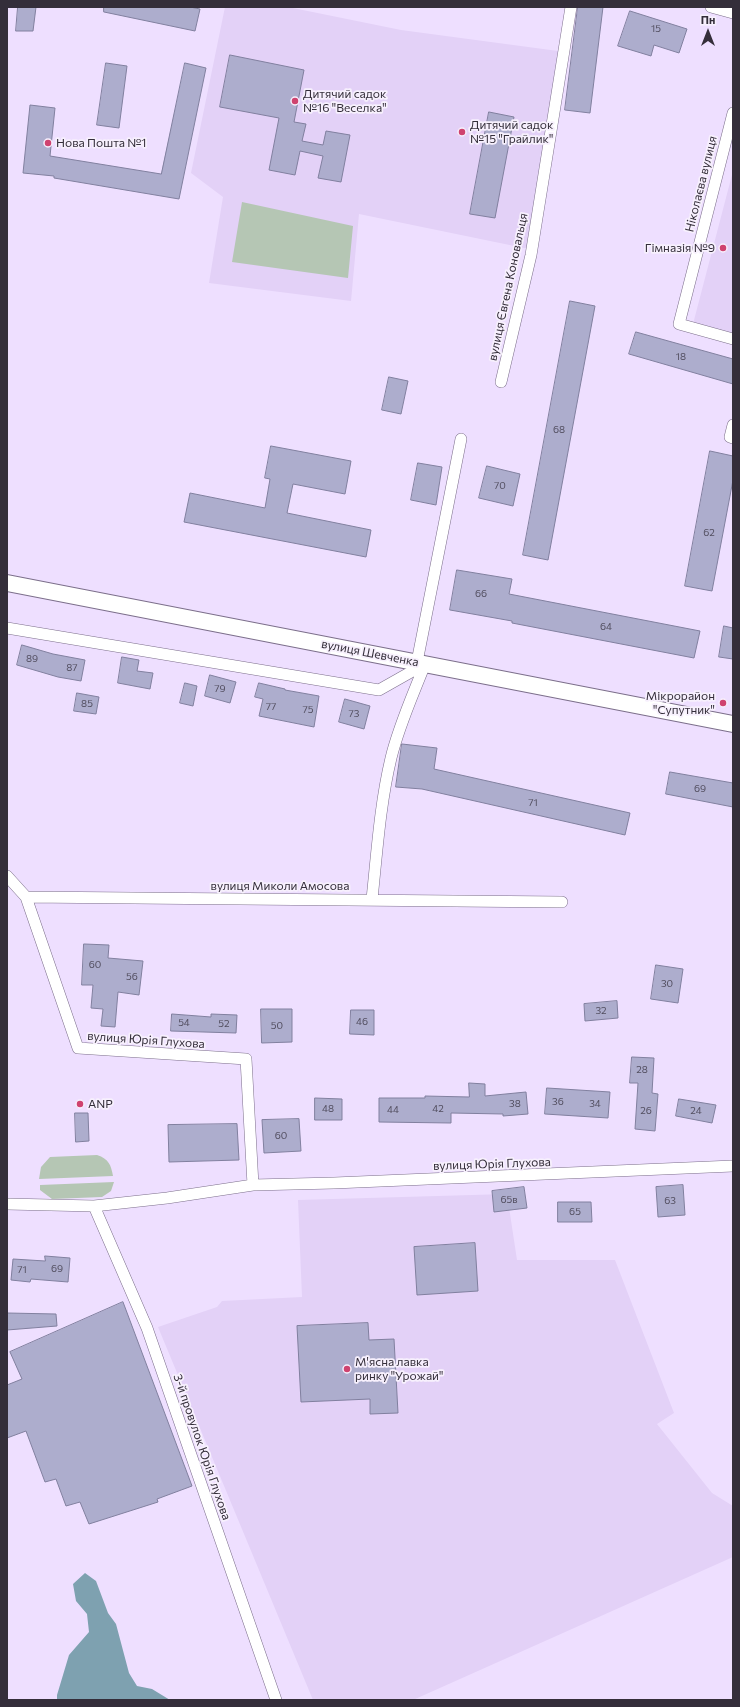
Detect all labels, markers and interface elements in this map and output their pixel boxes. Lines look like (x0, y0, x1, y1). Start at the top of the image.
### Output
north arrow (688, 12, 728, 52)
text: Пн (701, 13, 715, 26)
house number: 15 (651, 23, 661, 35)
place label: Дитячий садок №16 "Веселка" (303, 87, 387, 115)
marker: Дитячий садок №16 "Веселка" (290, 96, 300, 106)
place label: Дитячий садок №15 "Грайлик" (470, 118, 553, 146)
marker: Дитячий садок №15 "Грайлик" (457, 127, 467, 137)
street label: Ніколаєва вулиця (682, 134, 720, 234)
place label: Нова Пошта №1 (56, 136, 147, 150)
marker: Нова Пошта №1 (43, 138, 53, 148)
street label: вулиця Євгена Коновальця (485, 212, 531, 362)
place label: Гімназія №9 (645, 241, 715, 255)
marker: Гімназія №9 (718, 243, 728, 253)
house number: 18 (676, 351, 686, 363)
house number: 68 (553, 424, 565, 436)
house number: 70 (494, 480, 506, 492)
house number: 62 (703, 527, 715, 539)
house number: 66 (475, 588, 487, 600)
house number: 64 (600, 621, 612, 633)
street label: вулиця Шевченка (320, 636, 420, 670)
house number: 89 (26, 653, 38, 665)
house number: 87 (66, 662, 78, 674)
house number: 79 (214, 683, 226, 695)
place label: Мікрорайон "Супутник" (646, 689, 715, 717)
house number: 85 (81, 698, 93, 710)
marker: Мікрорайон "Супутник" (718, 698, 728, 708)
house number: 77 (266, 701, 276, 713)
house number: 75 (303, 704, 313, 716)
house number: 73 (349, 708, 359, 720)
house number: 69 (694, 783, 706, 795)
house number: 71 (528, 797, 538, 809)
street label: вулиця Миколи Амосова (211, 879, 349, 893)
house number: 60 (89, 959, 101, 971)
house number: 56 (126, 971, 138, 983)
house number: 30 (661, 978, 673, 990)
house number: 32 (595, 1005, 607, 1017)
house number: 46 (356, 1016, 368, 1028)
house number: 54 (178, 1017, 190, 1029)
house number: 52 (218, 1018, 230, 1030)
house number: 50 (271, 1020, 283, 1032)
street label: вулиця Юрія Глухова (87, 1029, 205, 1051)
house number: 28 (636, 1064, 648, 1076)
house number: 36 (552, 1096, 564, 1108)
place label: ANP (88, 1097, 113, 1111)
house number: 38 (509, 1098, 521, 1110)
house number: 34 (589, 1098, 601, 1110)
marker: ANP (75, 1099, 85, 1109)
house number: 48 (322, 1103, 334, 1115)
house number: 42 (432, 1103, 444, 1115)
house number: 44 (387, 1104, 399, 1116)
house number: 26 (640, 1105, 652, 1117)
house number: 24 (690, 1105, 702, 1117)
house number: 60 (275, 1130, 287, 1142)
street label: вулиця Юрія Глухова (433, 1155, 551, 1173)
house number: 65в (500, 1194, 518, 1206)
house number: 63 (664, 1195, 676, 1207)
house number: 65 (569, 1206, 581, 1218)
house number: 69 (51, 1263, 63, 1275)
house number: 71 (17, 1264, 27, 1276)
place label: М'ясна лавка ринку "Урожай" (355, 1355, 443, 1383)
marker: М'ясна лавка ринку "Урожай" (342, 1364, 352, 1374)
street label: 3-й провулок Юрія Глухова (170, 1372, 234, 1522)

